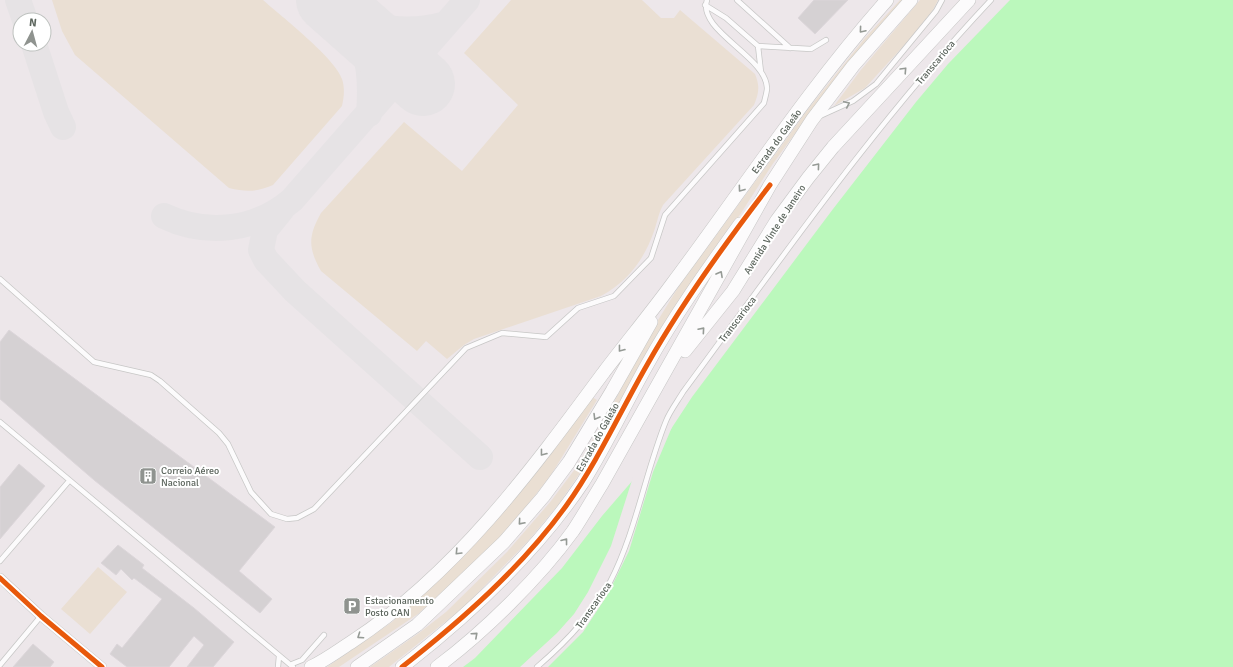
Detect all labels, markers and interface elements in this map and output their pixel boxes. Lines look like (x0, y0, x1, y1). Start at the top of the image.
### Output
north arrow (12, 12, 52, 52)
text: N (29, 16, 37, 29)
one-way arrow (859, 25, 866, 32)
street label: Transcarioca (914, 38, 958, 87)
one-way arrow (900, 67, 907, 75)
one-way arrow (843, 101, 850, 109)
street label: Estrada do Galeão (749, 107, 804, 176)
one-way arrow (812, 164, 819, 171)
street label: Avenida Vinte de Janeiro (741, 183, 808, 277)
one-way arrow (738, 185, 746, 192)
one-way arrow (715, 271, 722, 279)
street label: Transcarioca (717, 294, 759, 345)
one-way arrow (697, 327, 704, 334)
one-way arrow (619, 345, 626, 352)
street label: Estrada do Galeão (574, 401, 622, 474)
one-way arrow (594, 413, 601, 420)
one-way arrow (540, 448, 547, 455)
place label: Correio Aéreo Nacional (161, 465, 219, 489)
building icon: Correio Aéreo Nacional (138, 466, 158, 486)
one-way arrow (519, 518, 526, 525)
one-way arrow (560, 538, 567, 545)
one-way arrow (455, 547, 463, 555)
street label: Transcarioca (573, 580, 614, 631)
place label: Estacionamento Posto CAN (365, 595, 434, 619)
parking icon: Estacionamento Posto CAN (342, 596, 362, 616)
one-way arrow (357, 631, 364, 639)
one-way arrow (470, 632, 478, 639)

